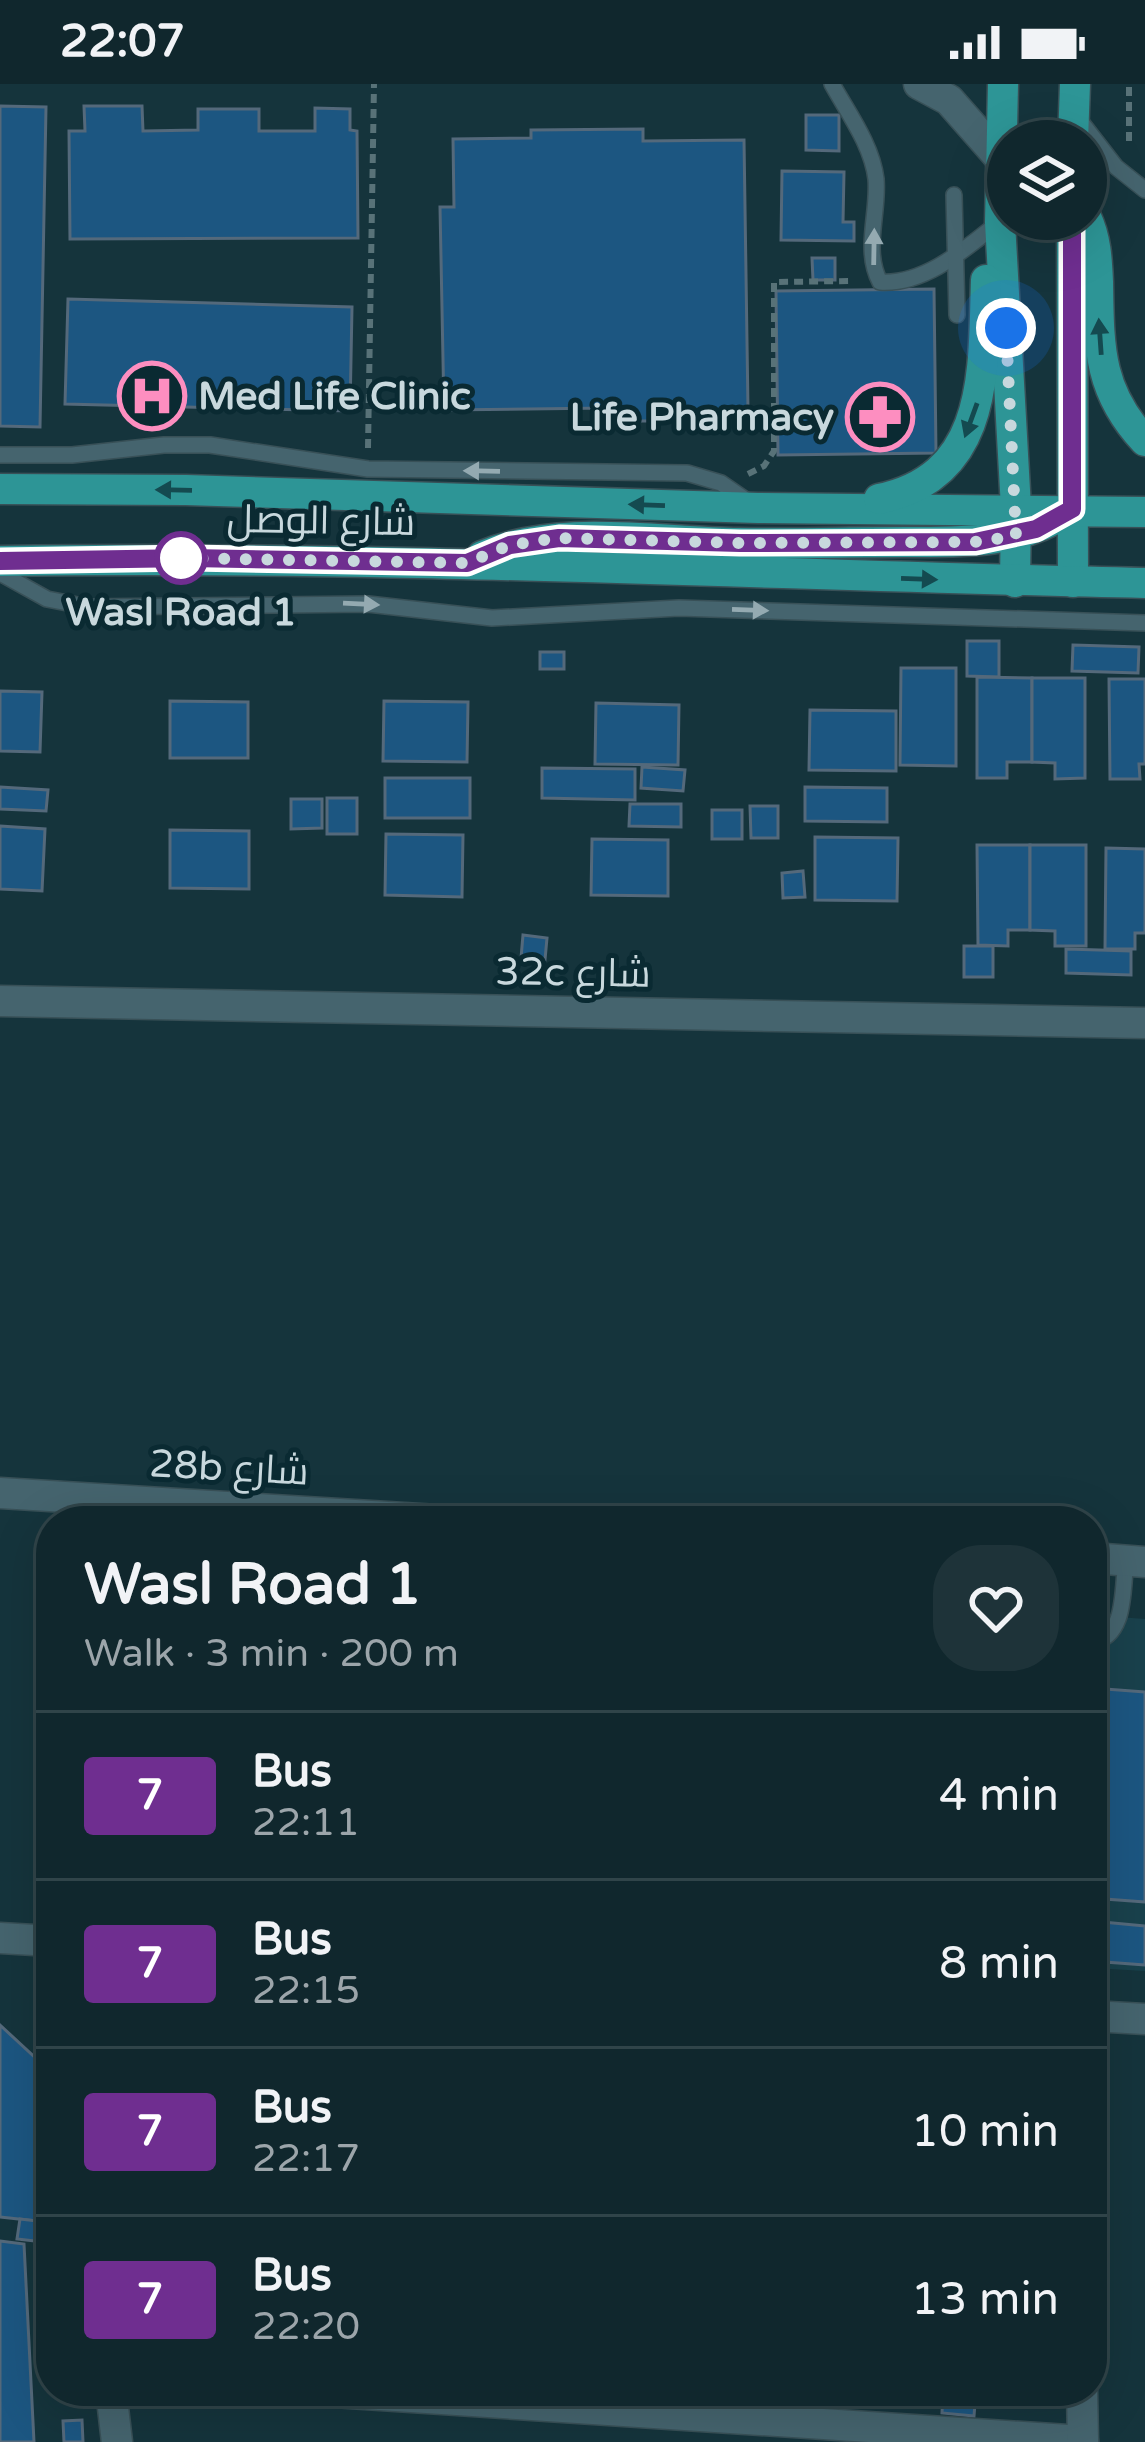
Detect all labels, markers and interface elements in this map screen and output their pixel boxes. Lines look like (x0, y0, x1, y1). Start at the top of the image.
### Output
text: 22:07 (60, 15, 185, 69)
map controls (987, 120, 1107, 240)
button: layers (987, 120, 1107, 240)
one-way arrow (864, 227, 883, 265)
your location (976, 298, 1036, 358)
one-way arrow (1090, 318, 1109, 355)
hospital icon: Med Life Clinic (117, 361, 187, 431)
place label: Med Life Clinic (198, 373, 471, 420)
pharmacy icon: Life Pharmacy (845, 382, 915, 452)
place label: Life Pharmacy (570, 394, 834, 441)
one-way arrow (961, 402, 979, 438)
one-way arrow (462, 461, 500, 480)
one-way arrow (154, 480, 192, 500)
one-way arrow (627, 495, 665, 514)
street label: شارع الوصل (226, 496, 416, 548)
marker: Wasl Road 1 (156, 533, 206, 583)
one-way arrow (901, 569, 939, 588)
place label: Wasl Road 1 (66, 589, 297, 636)
one-way arrow (343, 595, 381, 614)
one-way arrow (732, 601, 770, 620)
street label: 32c شارع (495, 948, 651, 1000)
street label: 28b شارع (148, 1440, 310, 1498)
button: heart (933, 1545, 1059, 1671)
text: Wasl Road 1 (84, 1551, 422, 1619)
text: Walk · 3 min · 200 m (84, 1630, 459, 1677)
text: Bus (252, 1745, 332, 1799)
text: 4 min (939, 1769, 1059, 1823)
text: 7 (137, 1770, 163, 1821)
text: 22:11 (252, 1799, 360, 1846)
text: Bus (252, 1913, 332, 1967)
text: 8 min (939, 1937, 1059, 1991)
text: 7 (137, 1938, 163, 1989)
text: 22:15 (252, 1967, 360, 2014)
text: Bus (252, 2081, 332, 2135)
text: 10 min (911, 2105, 1059, 2159)
text: 7 (137, 2106, 163, 2157)
text: 22:17 (252, 2135, 360, 2182)
text: Bus (252, 2249, 332, 2303)
text: 13 min (911, 2273, 1059, 2327)
text: 7 (137, 2274, 163, 2325)
text: 22:20 (252, 2303, 360, 2350)

